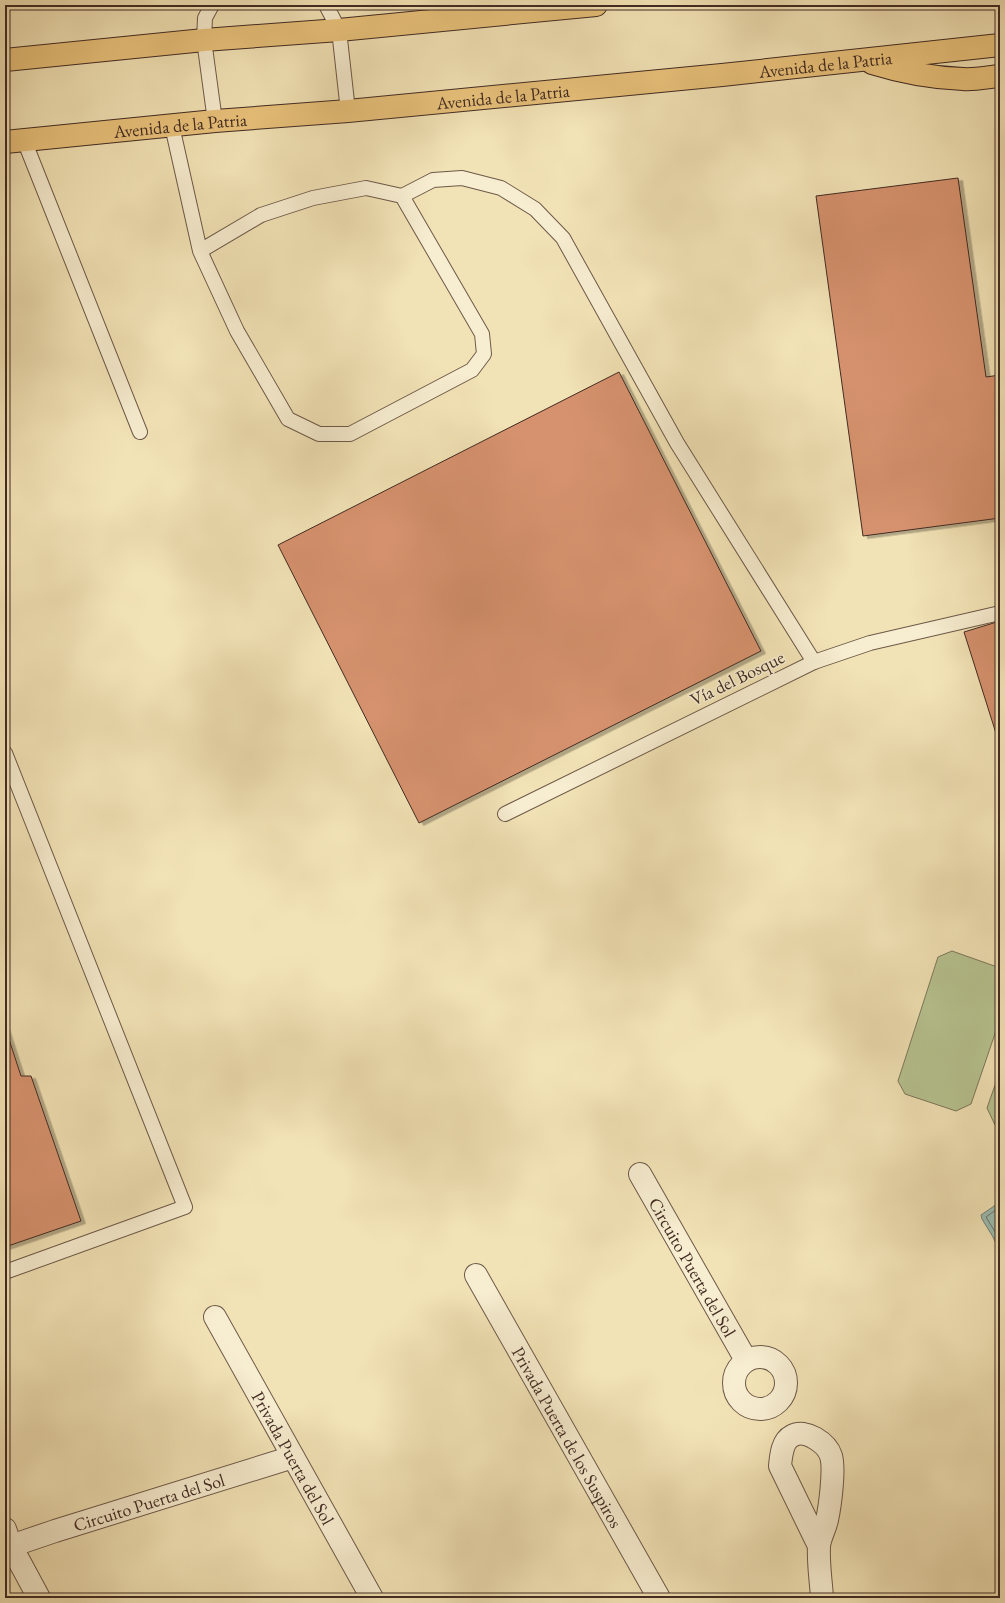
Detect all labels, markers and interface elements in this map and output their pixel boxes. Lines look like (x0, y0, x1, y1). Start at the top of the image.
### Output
street label: Avenida de la Patria (756, 45, 894, 83)
street label: Avenida de la Patria (434, 78, 571, 114)
street label: Avenida de la Patria (111, 107, 248, 143)
street label: Vía del Bosque (686, 645, 788, 711)
street label: Circuito Puerta del Sol (644, 1193, 742, 1341)
street label: Privada Puerta de los Suspiros (507, 1342, 628, 1532)
street label: Privada Puerta del Sol (247, 1387, 340, 1528)
street label: Circuito Puerta del Sol (70, 1468, 227, 1536)

